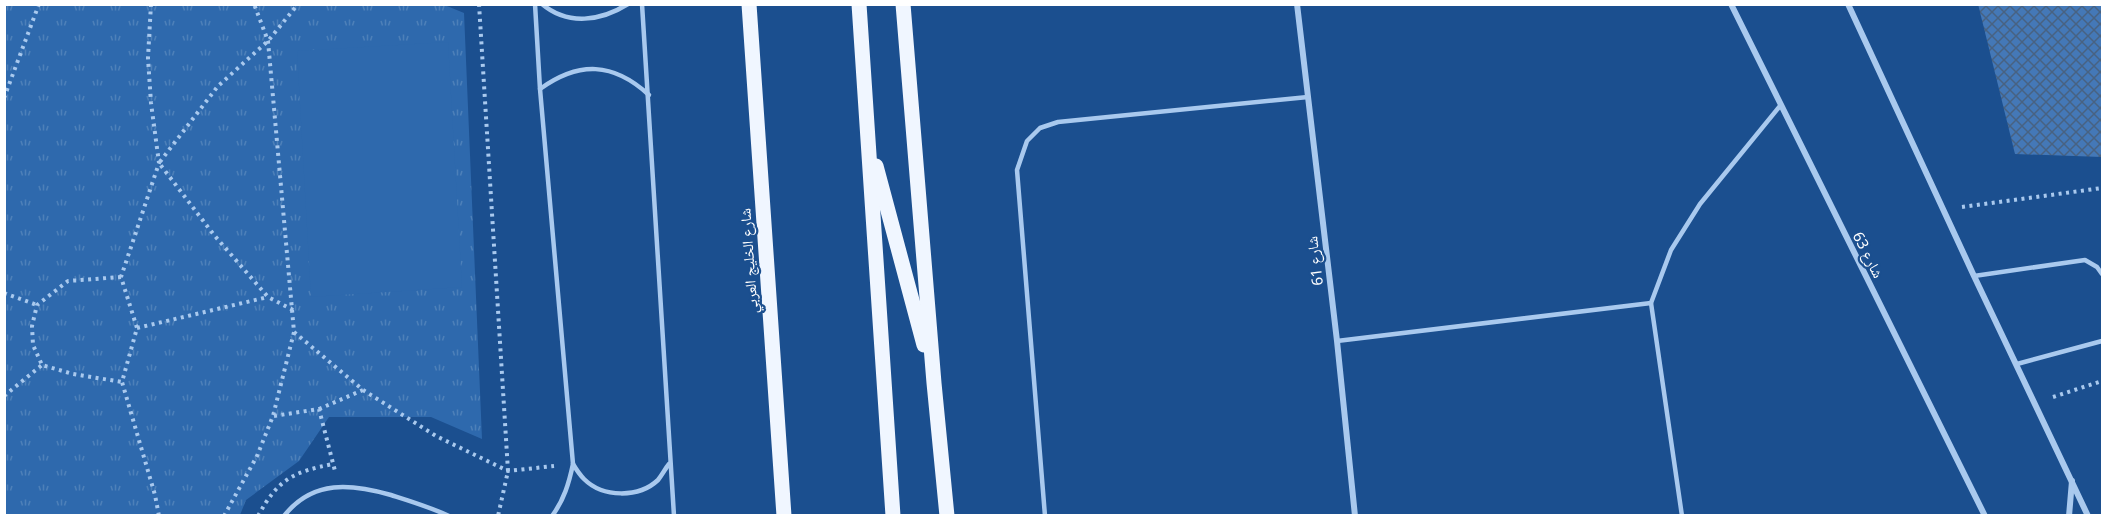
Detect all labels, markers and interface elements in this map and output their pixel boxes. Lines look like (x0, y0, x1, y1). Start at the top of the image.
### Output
street label: شارع الخليج العربي (734, 207, 764, 314)
street label: شارع 63 (1848, 228, 1889, 282)
street label: شارع 61 (1301, 235, 1328, 287)

